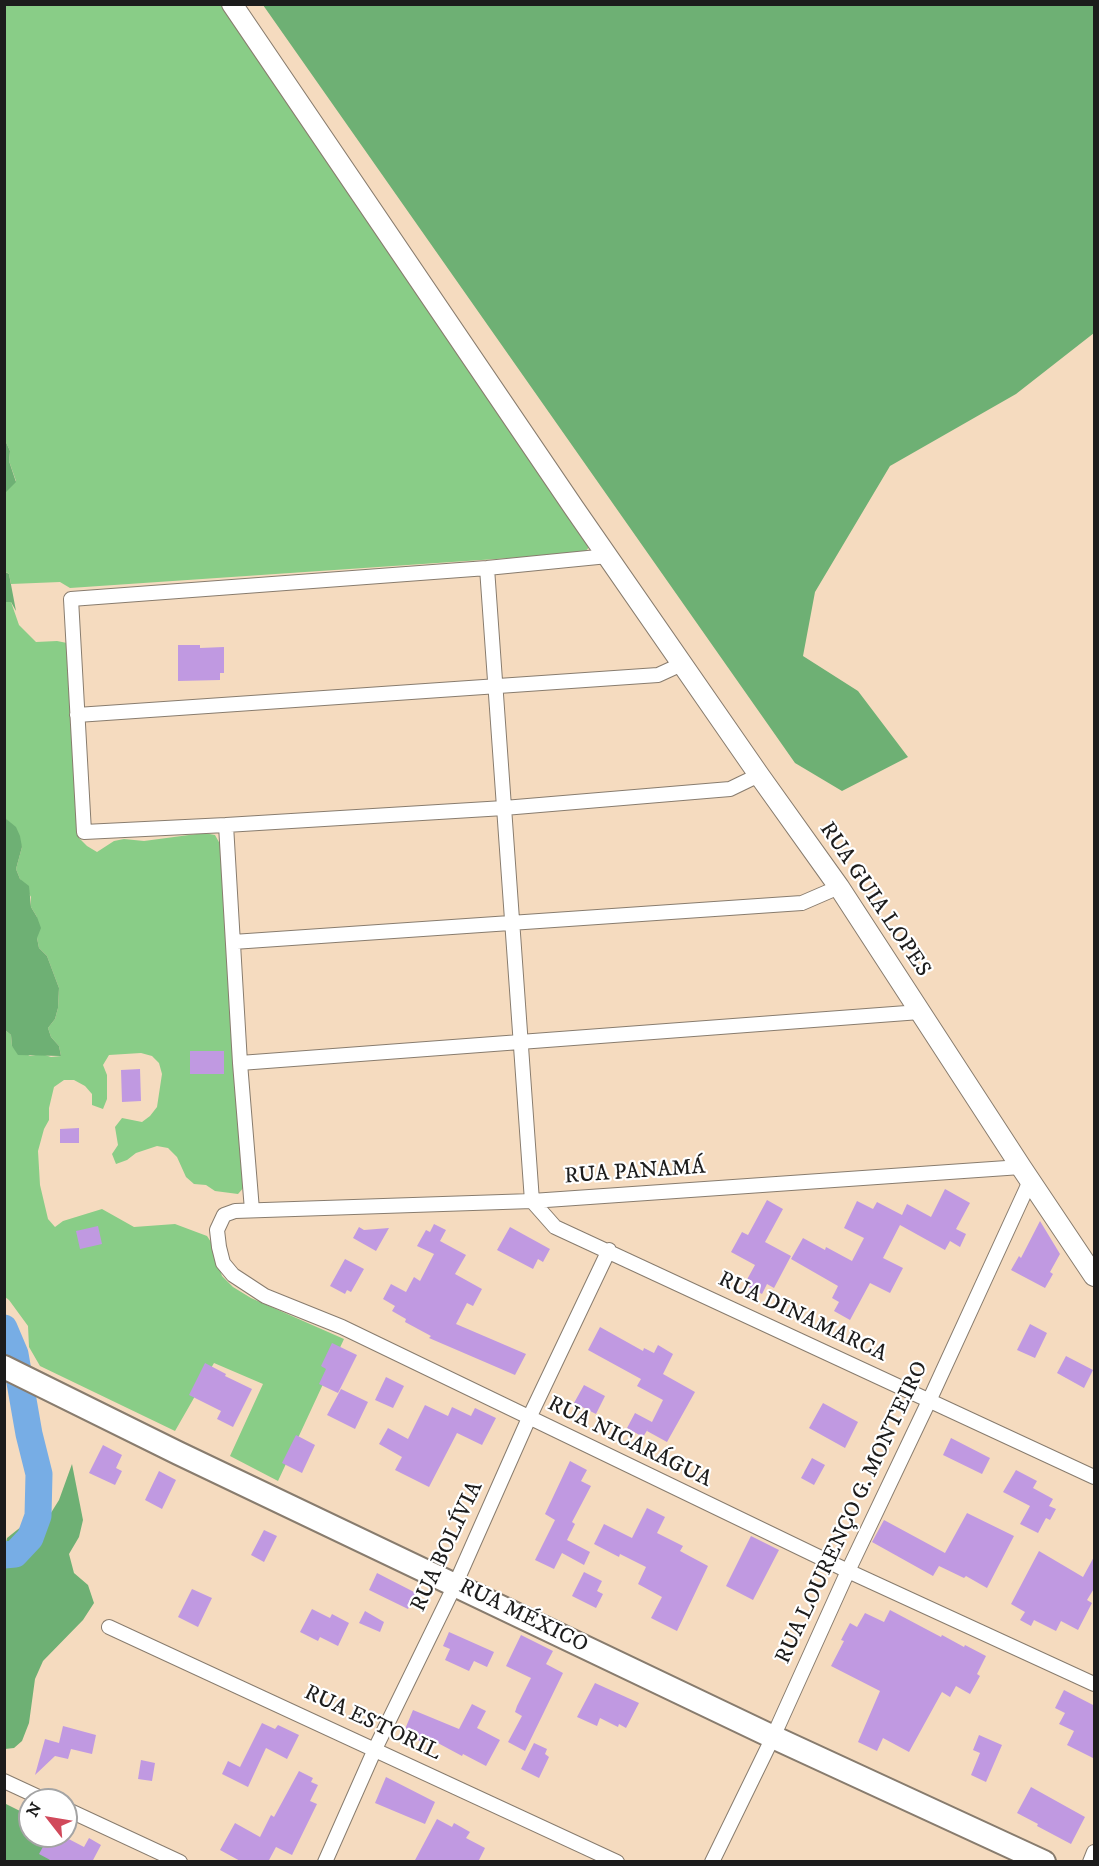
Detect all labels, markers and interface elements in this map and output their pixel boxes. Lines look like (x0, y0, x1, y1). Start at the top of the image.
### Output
street label: RUA GUIA LOPES (813, 818, 935, 982)
street label: RUA PANAMÁ (564, 1155, 706, 1191)
street label: RUA DINAMARCA (713, 1267, 891, 1369)
street label: RUA LOURENÇO G. MONTEIRO (771, 1358, 935, 1668)
street label: RUA NICARÁGUA (543, 1392, 715, 1494)
street label: RUA BOLÍVIA (406, 1478, 490, 1616)
street label: RUA MÉXICO (454, 1574, 592, 1660)
street label: RUA ESTORIL (299, 1681, 445, 1767)
north arrow (18, 1788, 78, 1848)
text: N (22, 1799, 46, 1821)

